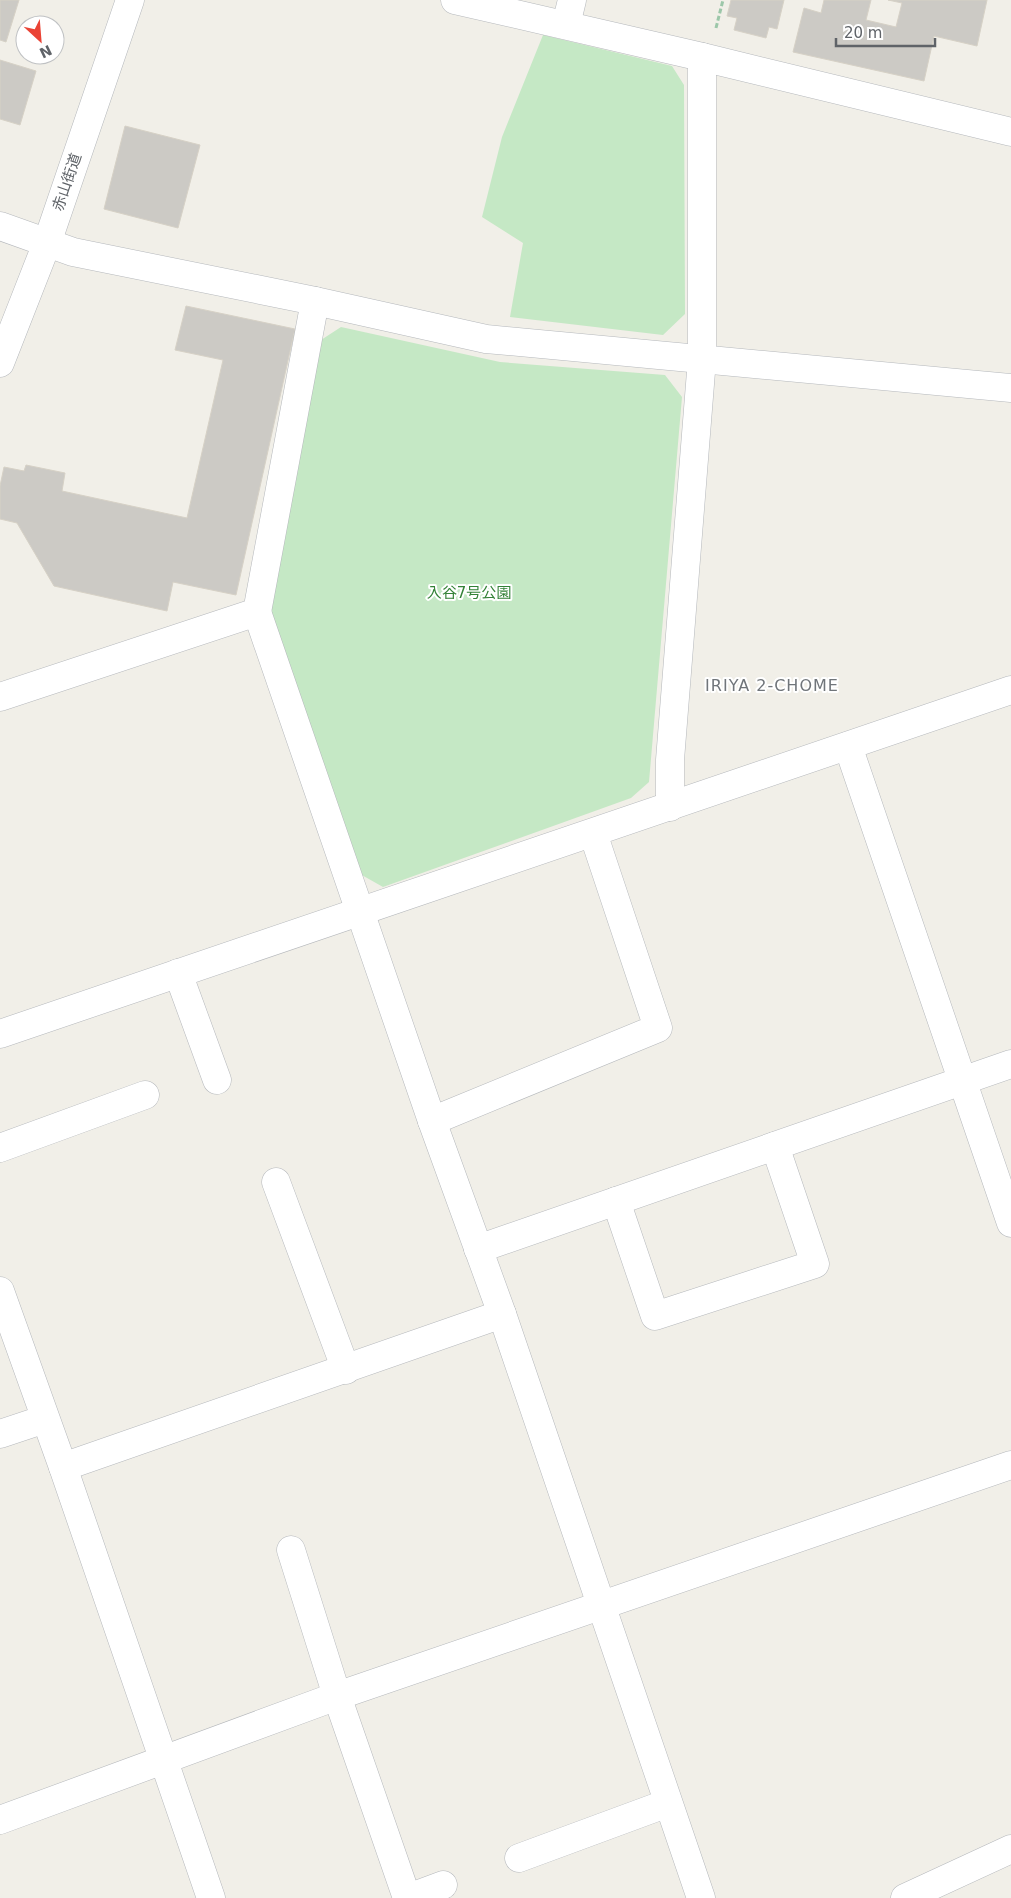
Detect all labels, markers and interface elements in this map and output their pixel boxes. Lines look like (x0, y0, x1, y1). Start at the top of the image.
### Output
north arrow (15, 15, 65, 65)
scale bar (836, 15, 935, 47)
text: 20 m (844, 24, 882, 42)
text: N (37, 42, 54, 61)
street label: 赤山街道 (49, 151, 85, 213)
park label: 入谷7号公園 (427, 584, 511, 602)
district label: IRIYA 2-CHOME (705, 676, 839, 695)

